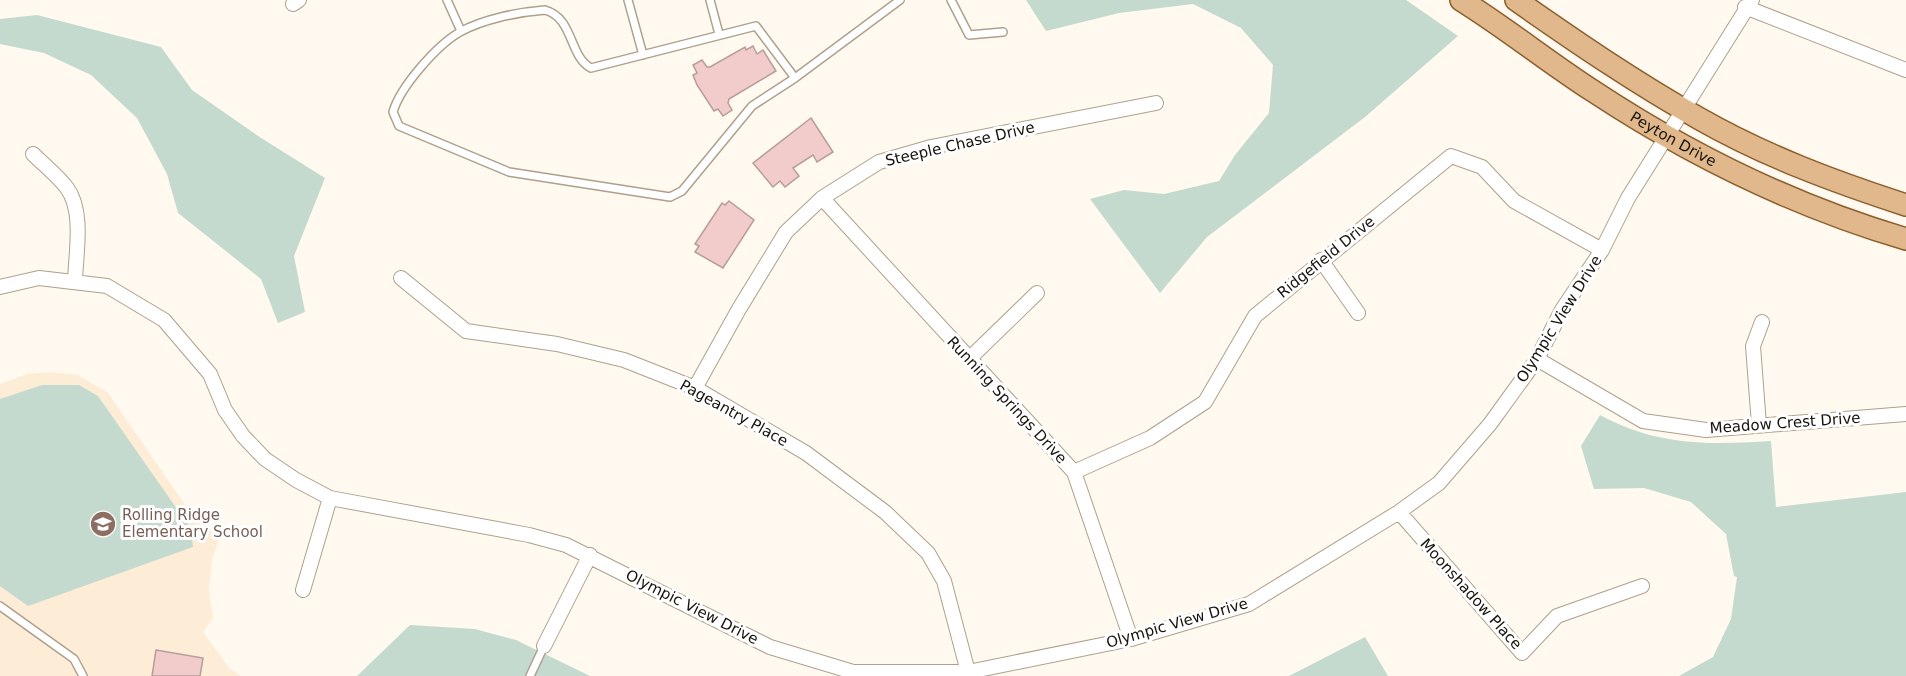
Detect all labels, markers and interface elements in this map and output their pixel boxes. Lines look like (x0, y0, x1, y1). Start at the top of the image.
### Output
street label: Peyton Drive (1627, 108, 1719, 170)
street label: Steeple Chase Drive (884, 118, 1036, 170)
street label: Ridgefield Drive (1274, 212, 1378, 302)
street label: Olympic View Drive (1513, 252, 1605, 386)
street label: Running Springs Drive (943, 333, 1071, 467)
street label: Pageantry Place (677, 376, 791, 450)
street label: Meadow Crest Drive (1709, 409, 1861, 437)
place label: Rolling Ridge Elementary School (122, 506, 263, 541)
school or university icon: Rolling Ridge Elementary School (88, 509, 118, 539)
street label: Moonshadow Place (1416, 535, 1526, 653)
street label: Olympic View Drive (623, 566, 761, 648)
street label: Olympic View Drive (1104, 594, 1250, 652)

